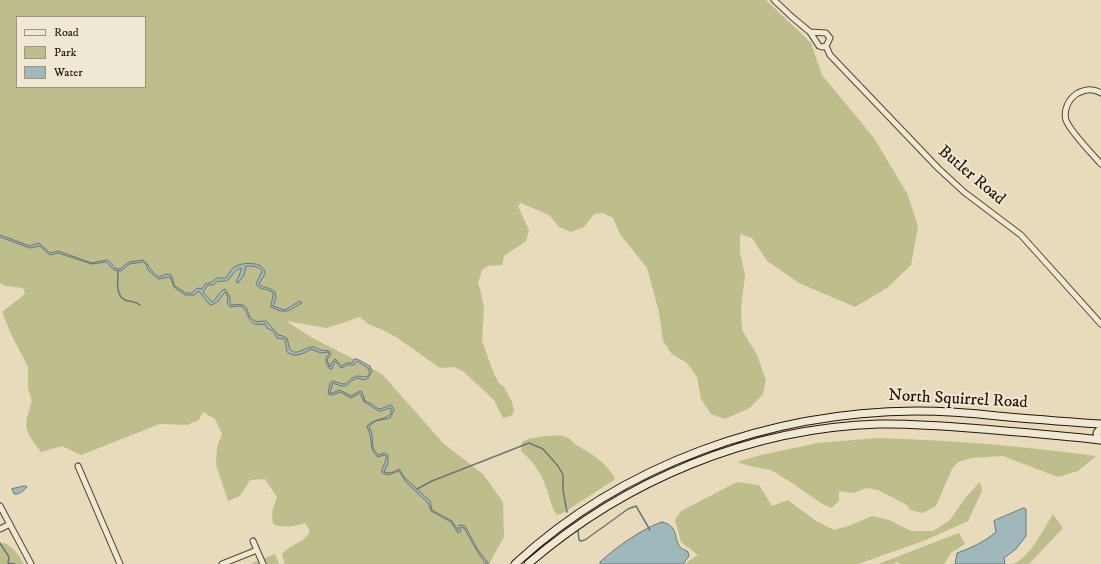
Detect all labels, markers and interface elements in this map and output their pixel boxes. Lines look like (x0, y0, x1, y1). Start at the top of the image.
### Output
legend (16, 16, 146, 88)
text: Road (54, 25, 79, 40)
text: Park (54, 45, 76, 60)
text: Water (54, 65, 83, 80)
street label: Butler Road (933, 142, 1009, 210)
street label: North Squirrel Road (888, 386, 1028, 414)

